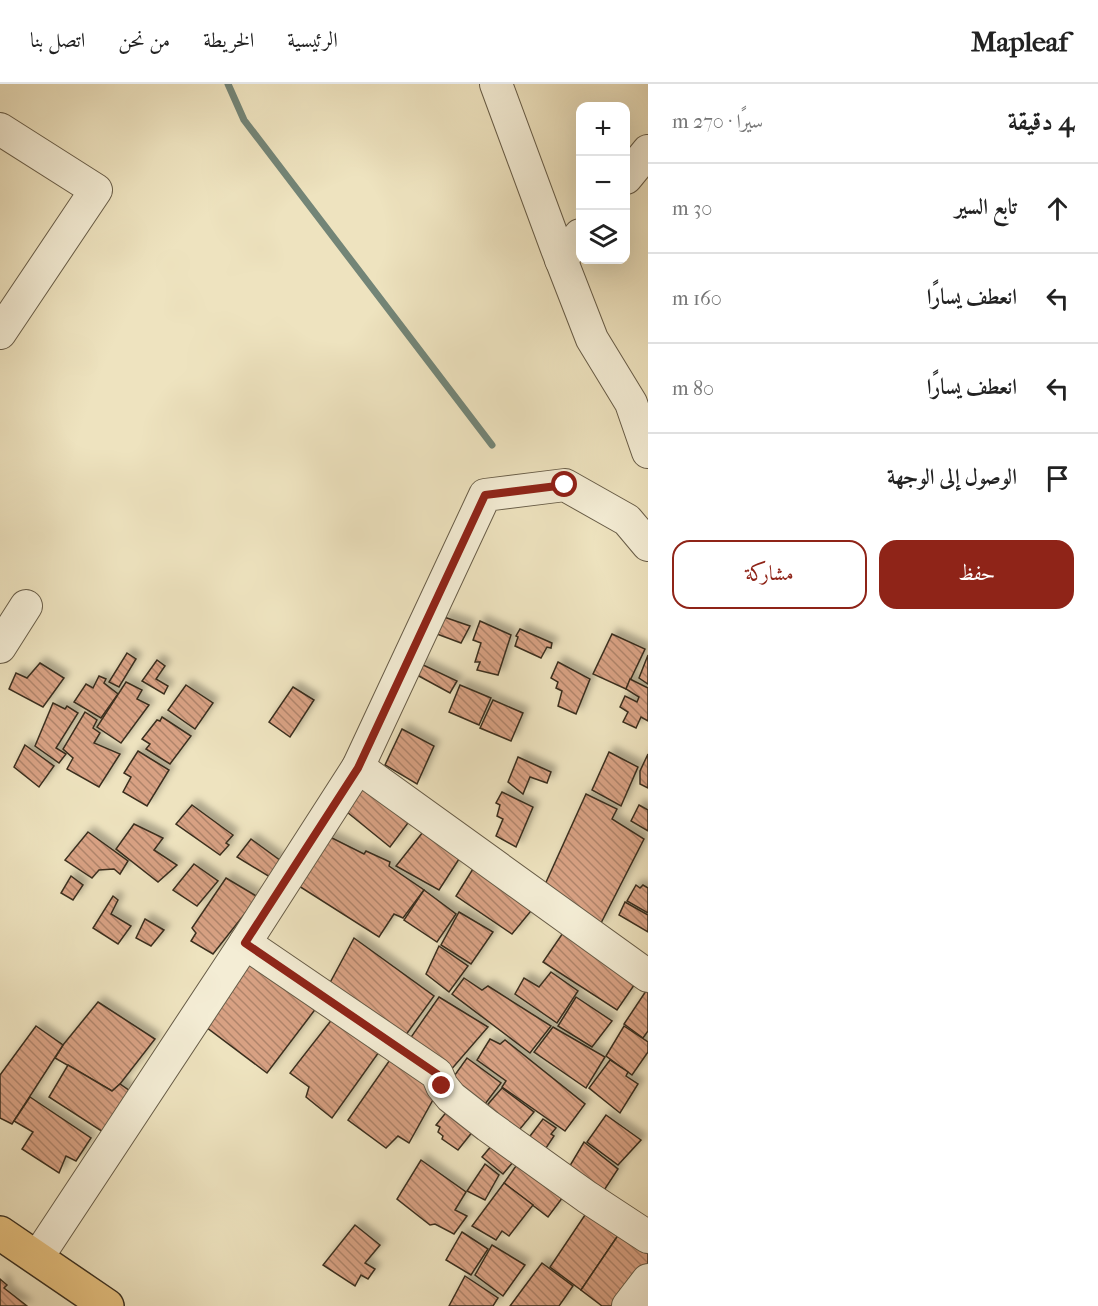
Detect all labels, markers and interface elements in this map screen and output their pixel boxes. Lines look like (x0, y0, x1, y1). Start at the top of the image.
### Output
text: Mapleaf (971, 25, 1068, 58)
text: اتصل بنا (30, 28, 85, 52)
text: من نحن (118, 28, 170, 52)
text: الخريطة (203, 28, 254, 52)
text: الرئيسية (287, 28, 338, 52)
map controls (576, 102, 630, 264)
button: + (576, 102, 630, 156)
text: 4 دقيقة (1008, 106, 1074, 137)
text: سيرًا · 270 m (672, 110, 763, 133)
button: − (576, 156, 630, 210)
icon: ahead (1041, 192, 1074, 225)
text: تابع السير (955, 194, 1017, 220)
text: 30 m (672, 197, 712, 220)
button: layers (576, 210, 630, 264)
icon: left (1041, 282, 1074, 315)
text: انعطف يسارًا (927, 284, 1017, 310)
text: 160 m (672, 287, 722, 310)
icon: left (1041, 372, 1074, 405)
text: انعطف يسارًا (927, 374, 1017, 400)
text: 80 m (672, 377, 714, 400)
icon: arrive (1041, 462, 1074, 495)
text: الوصول إلى الوجهة (887, 464, 1017, 490)
route start (551, 471, 577, 497)
button: مشاركة (672, 540, 867, 609)
button: حفظ (879, 540, 1074, 609)
route end (428, 1072, 454, 1098)

